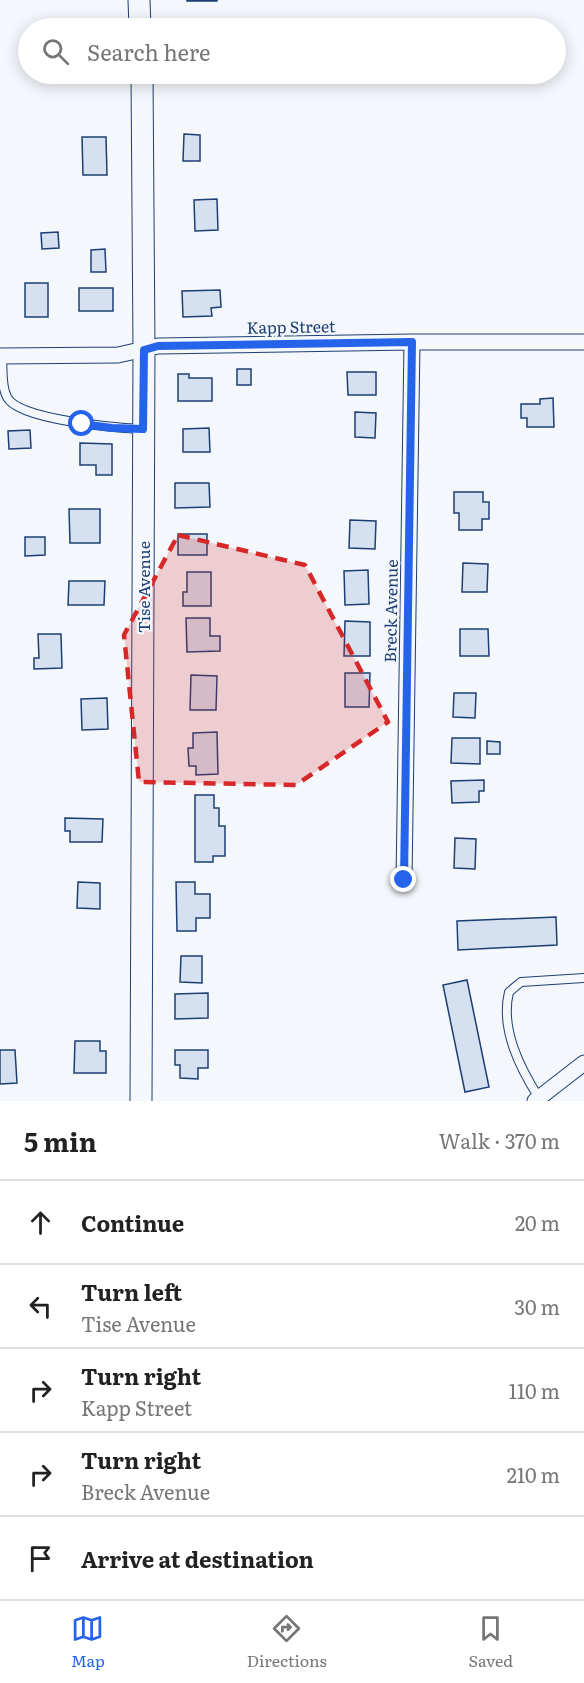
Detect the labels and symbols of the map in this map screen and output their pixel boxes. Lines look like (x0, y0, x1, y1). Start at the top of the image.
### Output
street label: Kapp Street (246, 313, 336, 339)
route start (68, 410, 94, 436)
street label: Tise Avenue (131, 541, 155, 633)
street label: Breck Avenue (377, 559, 403, 663)
route end (390, 866, 416, 892)

